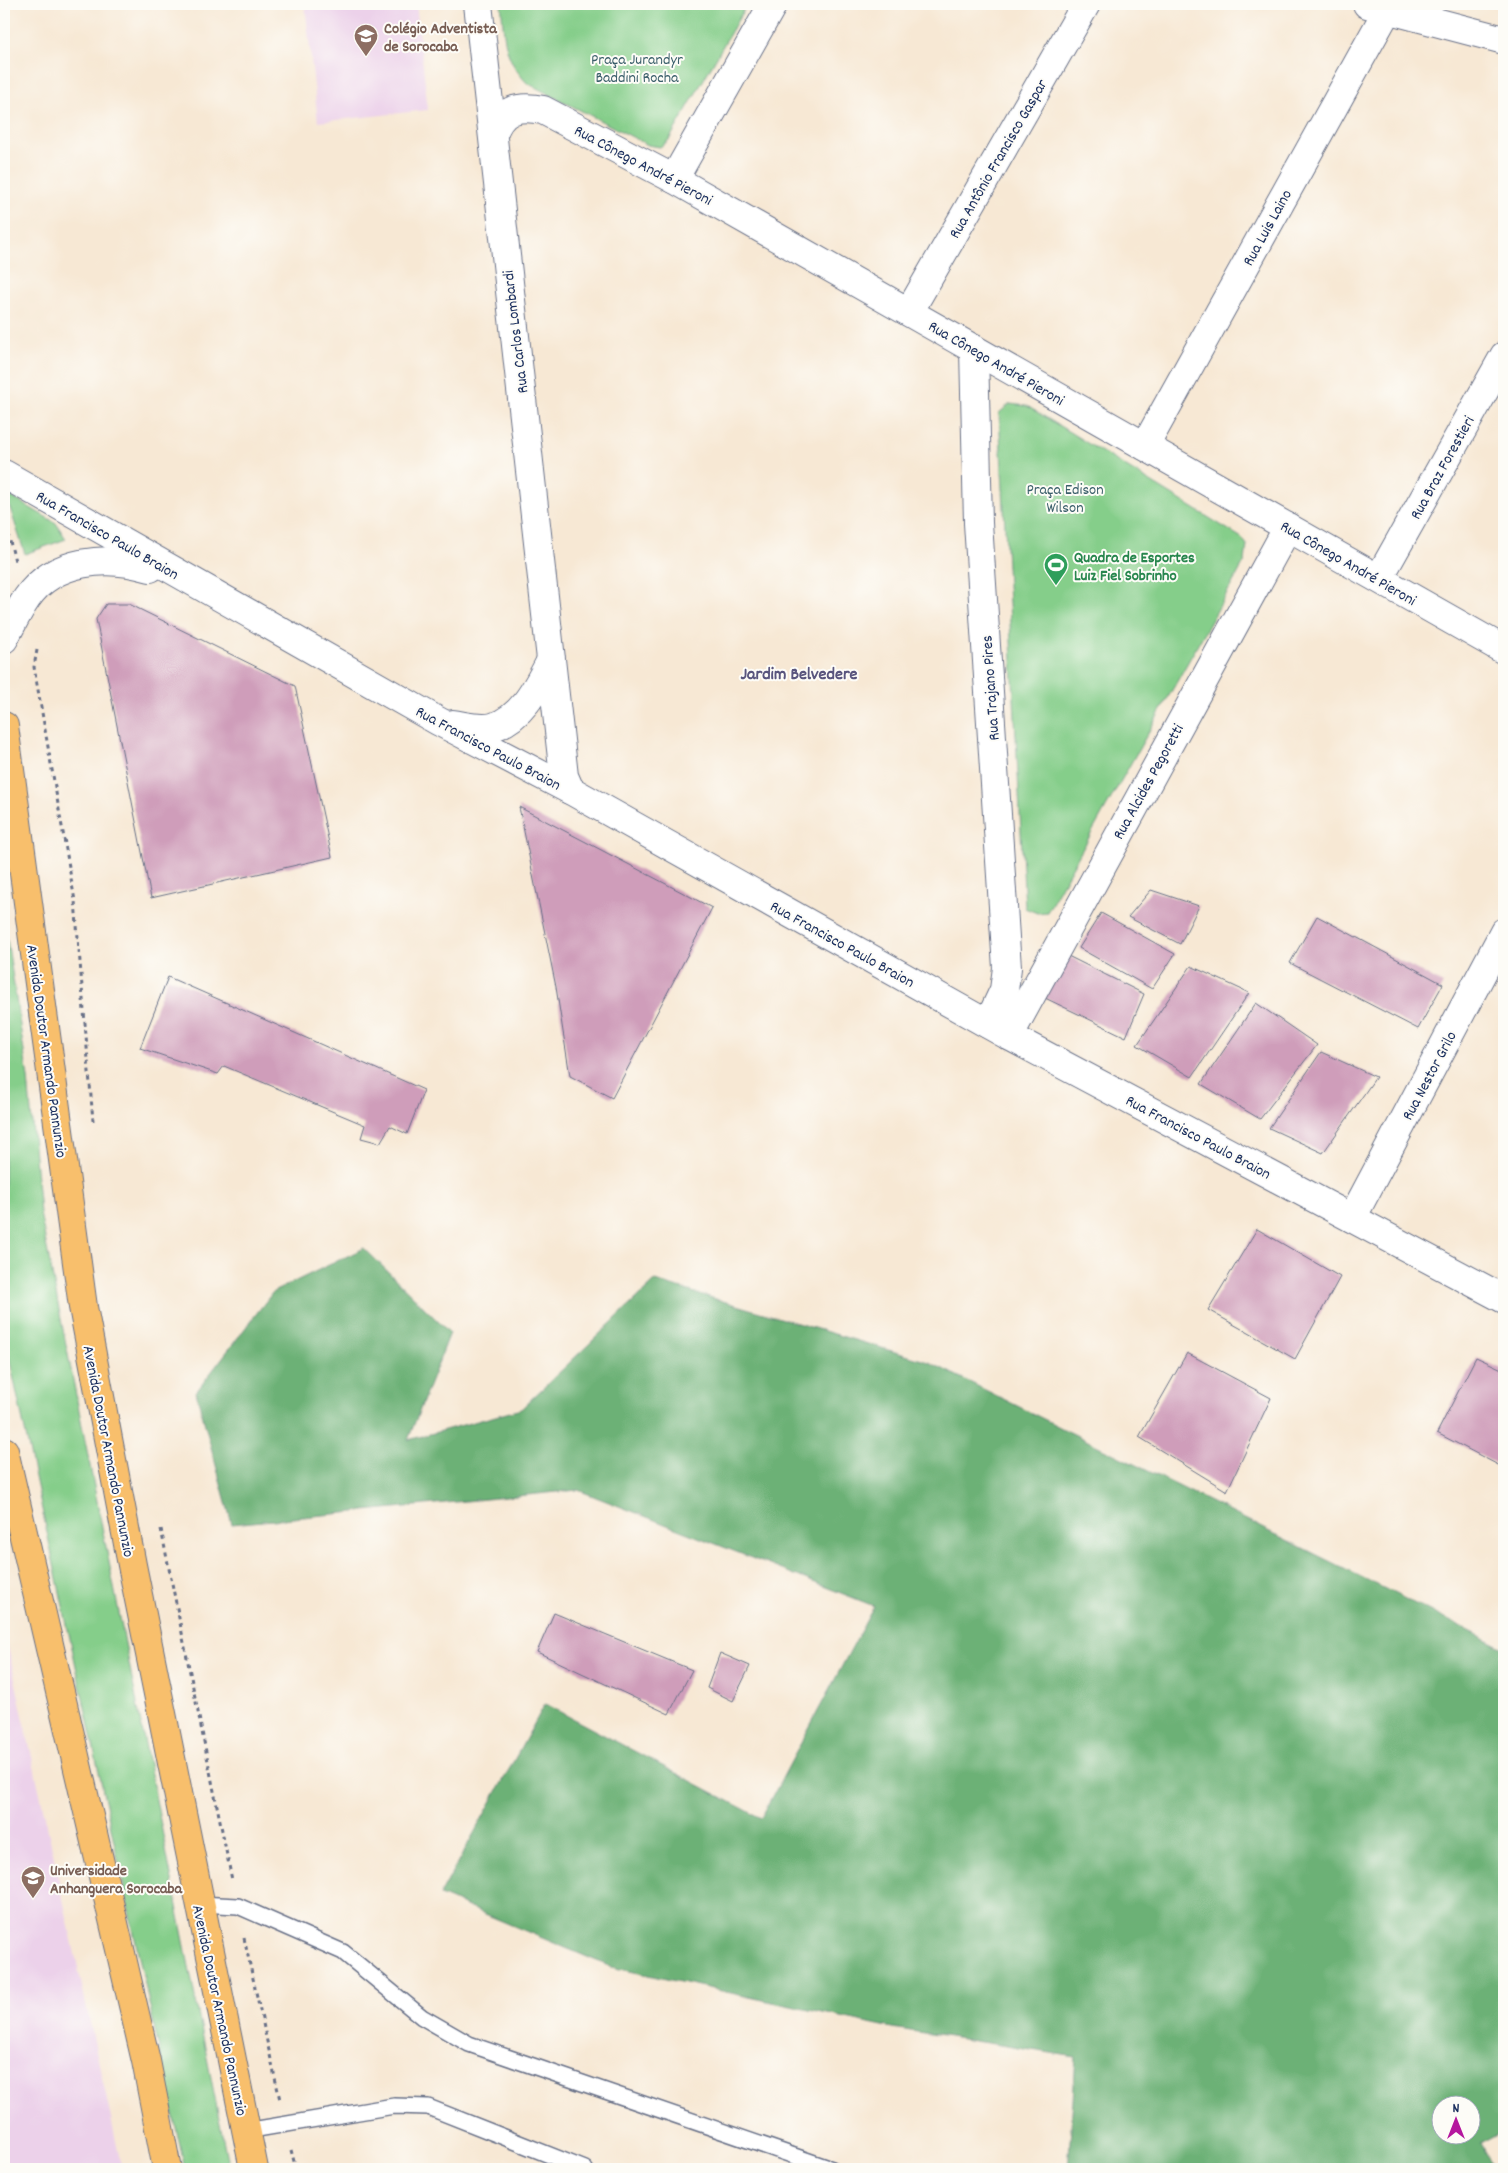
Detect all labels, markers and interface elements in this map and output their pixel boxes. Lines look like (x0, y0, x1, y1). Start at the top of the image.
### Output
place label: Colégio Adventista de Sorocaba (384, 18, 498, 59)
school or university icon: Colégio Adventista de Sorocaba (353, 23, 379, 57)
park label: Praça Jurandyr Baddini Rocha (591, 49, 683, 90)
street label: Rua Antônio Francisco Gaspar (944, 75, 1054, 243)
street label: Rua Cônego André Pieroni (570, 120, 716, 213)
street label: Rua Luis Laino (1238, 186, 1299, 271)
street label: Rua Carlos Lombardi (498, 269, 535, 395)
street label: Rua Cônego André Pieroni (923, 316, 1068, 413)
street label: Rua Braz Forestieri (1405, 412, 1481, 524)
park label: Praça Edison Wilson (1026, 479, 1104, 520)
street label: Rua Francisco Paulo Braion (31, 486, 183, 587)
street label: Rua Cônego André Pieroni (1275, 516, 1420, 613)
place label: Quadra de Esportes Luiz Fiel Sobrinho (1074, 547, 1195, 588)
sports icon: Quadra de Esportes Luiz Fiel Sobrinho (1043, 552, 1069, 586)
street label: Rua Trajano Pires (976, 634, 1007, 741)
district label: Jardim Belvedere (740, 663, 858, 688)
street label: Rua Francisco Paulo Braion (411, 701, 565, 797)
street label: Rua Alcides Pegoretti (1108, 720, 1191, 844)
street label: Rua Francisco Paulo Braion (765, 896, 918, 994)
street label: Avenida Doutor Armando Pannunzio (19, 943, 72, 1159)
street label: Rua Nestor Grilo (1397, 1027, 1463, 1125)
street label: Rua Francisco Paulo Braion (1121, 1090, 1275, 1186)
street label: Avenida Doutor Armando Pannunzio (76, 1344, 139, 1559)
place label: Universidade Anhanguera Sorocaba (50, 1860, 183, 1901)
school or university icon: Universidade Anhanguera Sorocaba (20, 1865, 46, 1899)
street label: Avenida Doutor Armando Pannunzio (185, 1903, 252, 2118)
north arrow (1430, 2096, 1480, 2146)
text: N (1453, 2099, 1460, 2119)

